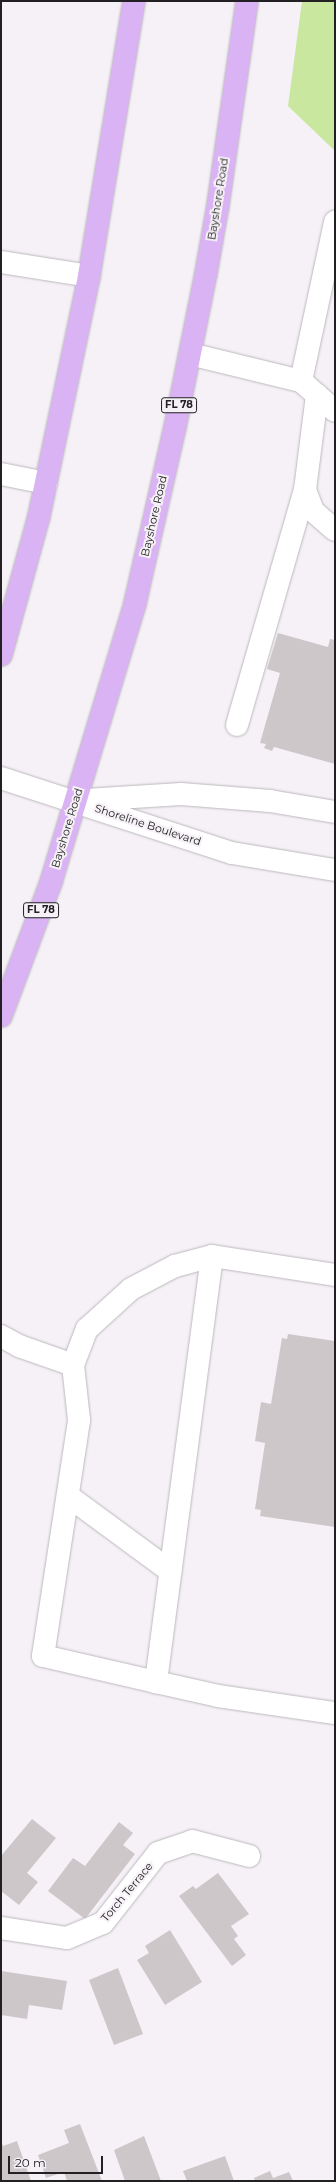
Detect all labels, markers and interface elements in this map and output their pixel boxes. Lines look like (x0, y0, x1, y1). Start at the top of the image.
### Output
street label: Bayshore Road (205, 157, 231, 241)
road number: FL 78 (161, 397, 197, 413)
street label: Bayshore Road (138, 474, 170, 558)
street label: Bayshore Road (49, 787, 85, 869)
street label: Shoreline Boulevard (93, 802, 203, 848)
road number: FL 78 (23, 902, 59, 918)
street label: Torch Terrace (98, 1860, 156, 1924)
scale bar (10, 2148, 105, 2174)
text: 20 m (15, 2155, 46, 2170)

